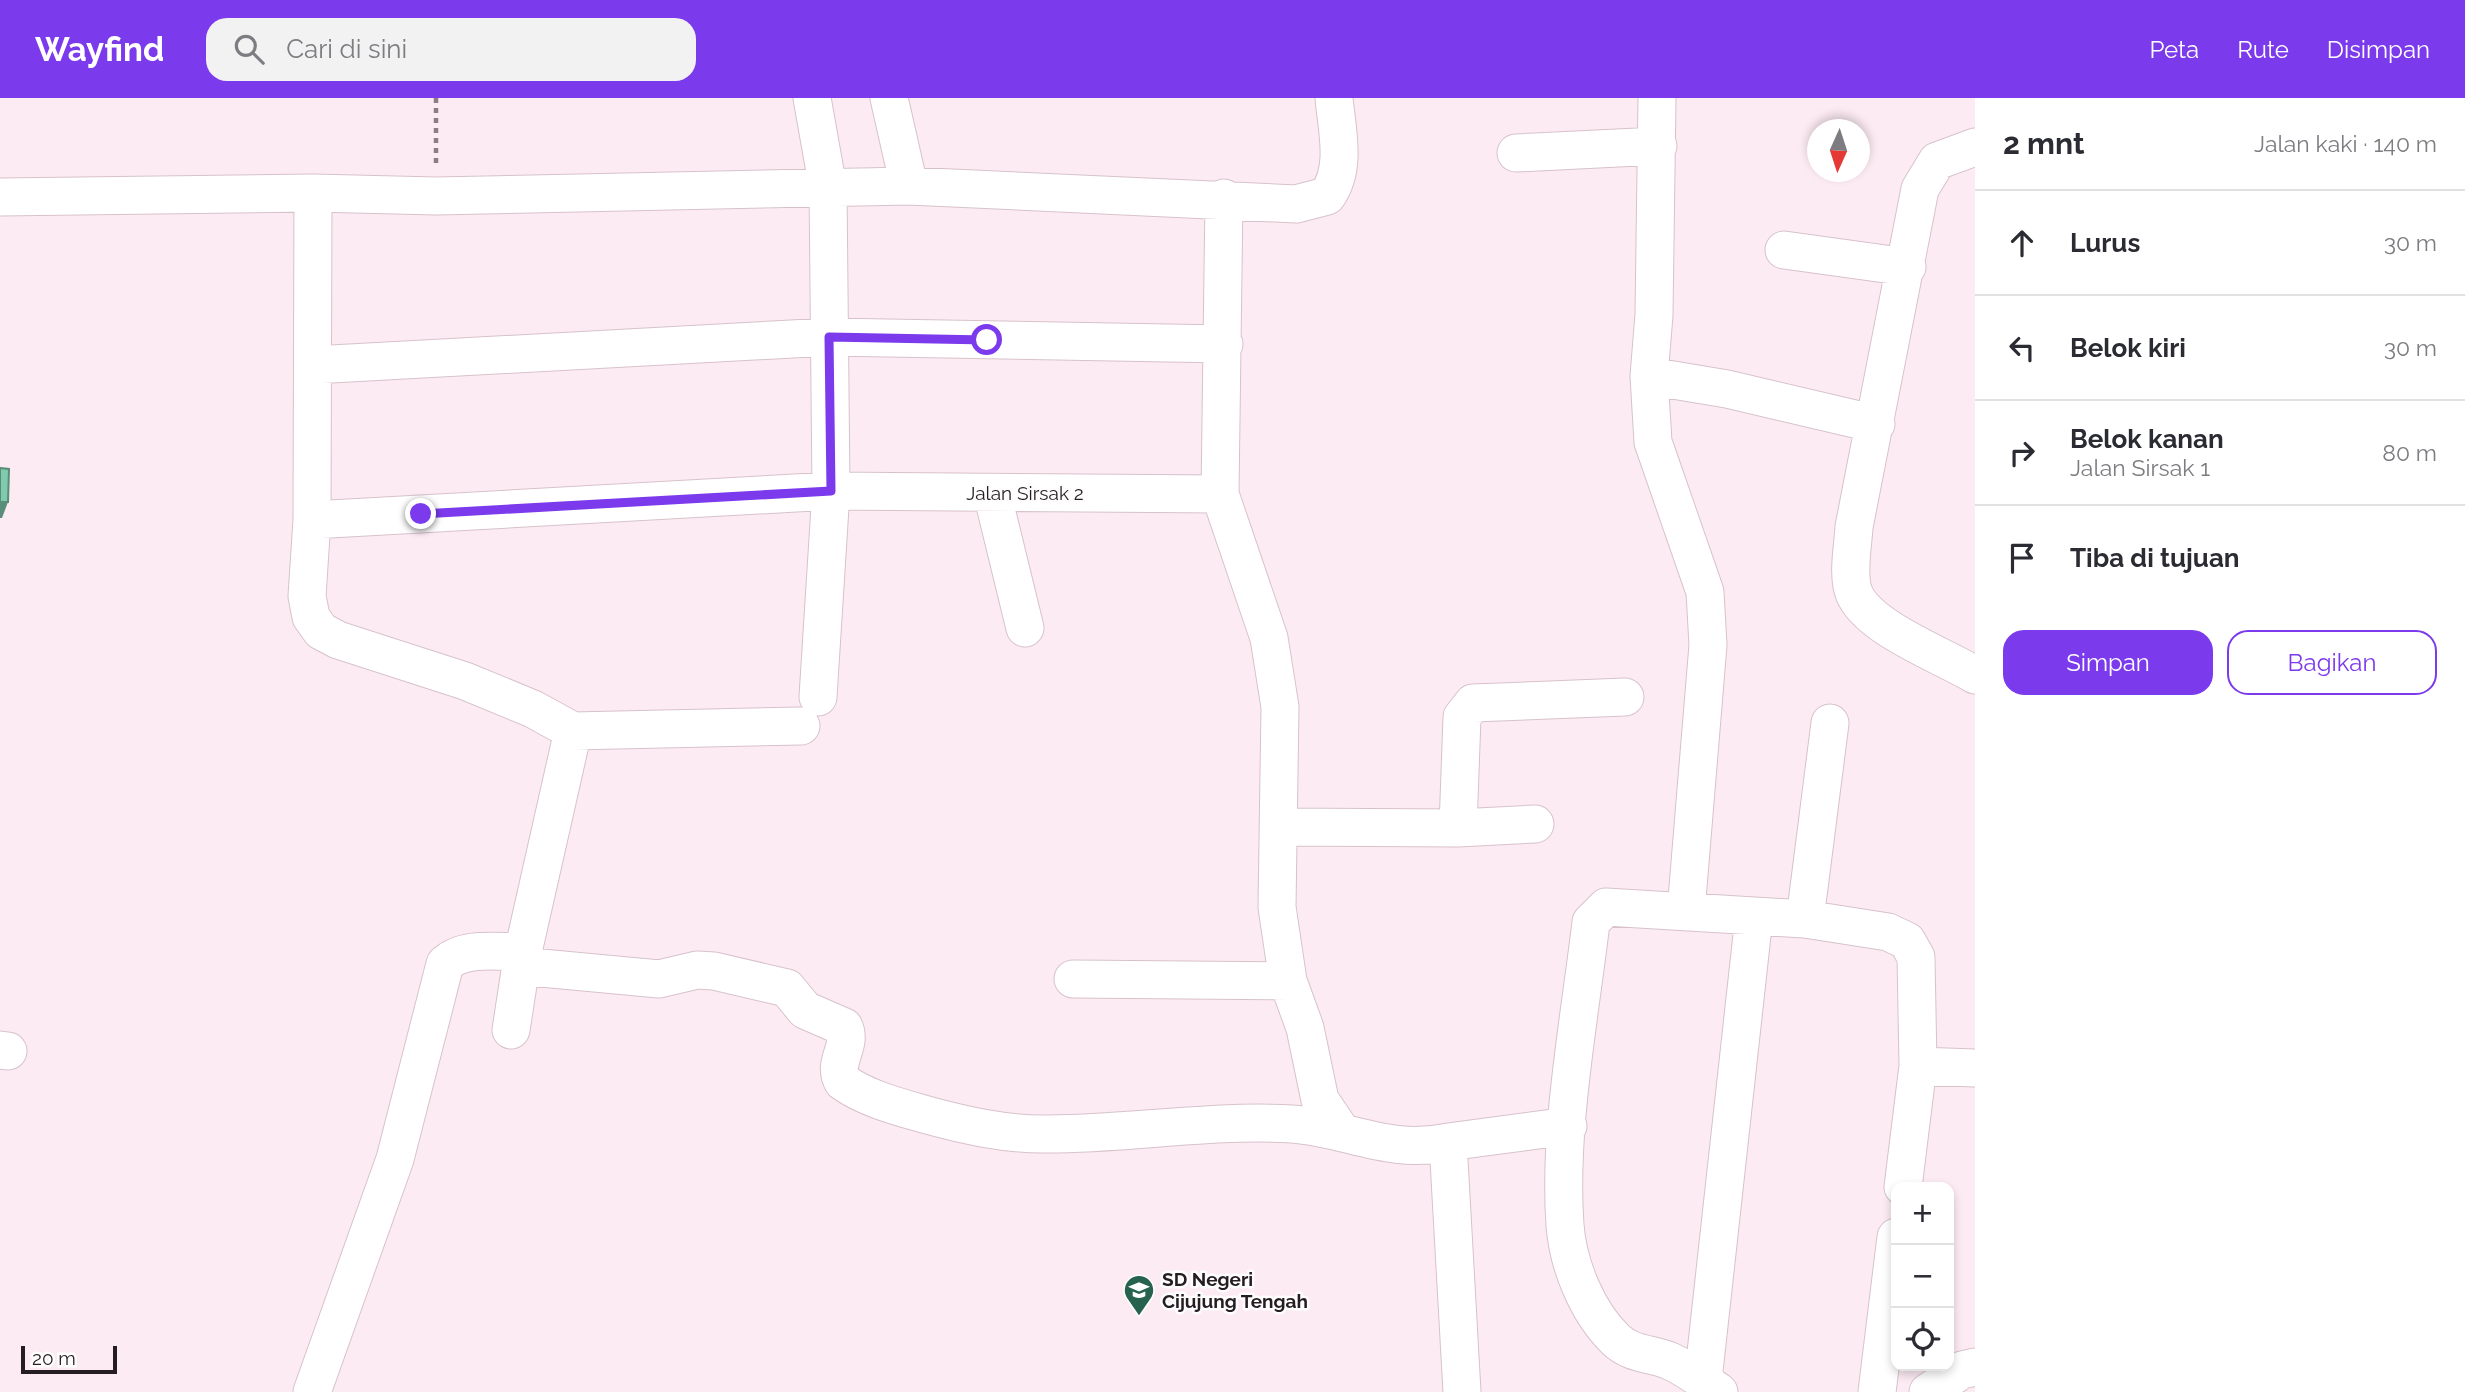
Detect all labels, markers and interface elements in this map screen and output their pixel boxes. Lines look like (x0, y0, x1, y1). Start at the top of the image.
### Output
search box (206, 18, 696, 81)
text: Wayfind (35, 30, 164, 69)
icon: search (230, 30, 268, 68)
text: Cari di sini (286, 34, 407, 64)
text: Peta (2149, 35, 2199, 64)
text: Rute (2237, 35, 2289, 64)
text: Disimpan (2327, 35, 2430, 64)
north arrow (1807, 119, 1870, 182)
text: 2 mnt (2003, 126, 2085, 161)
text: Jalan kaki · 140 m (2254, 130, 2437, 157)
icon: ahead (2003, 224, 2041, 262)
text: Lurus (2070, 228, 2140, 258)
text: 30 m (2384, 229, 2437, 256)
route start (971, 324, 1002, 355)
icon: left (2003, 329, 2041, 367)
text: Belok kiri (2070, 333, 2186, 363)
text: 30 m (2384, 334, 2437, 361)
text: Belok kanan (2070, 424, 2224, 454)
icon: right (2003, 434, 2041, 472)
text: 80 m (2382, 439, 2437, 466)
text: Jalan Sirsak 1 (2070, 454, 2210, 481)
street label: Jalan Sirsak 2 (966, 482, 1084, 504)
route end (405, 498, 436, 529)
icon: arrive (2003, 539, 2041, 577)
text: Tiba di tujuan (2070, 543, 2240, 573)
button: Simpan (2003, 630, 2213, 695)
button: Bagikan (2227, 630, 2437, 695)
map controls (1891, 1182, 1954, 1371)
button: + (1891, 1182, 1954, 1245)
button: − (1891, 1245, 1954, 1308)
place label: SD Negeri Cijujung Tengah (1162, 1268, 1308, 1312)
school or university icon: SD Negeri Cijujung Tengah (1122, 1273, 1156, 1317)
button: locate (1891, 1308, 1954, 1371)
scale bar (21, 1343, 117, 1375)
text: 20 m (32, 1347, 76, 1369)

